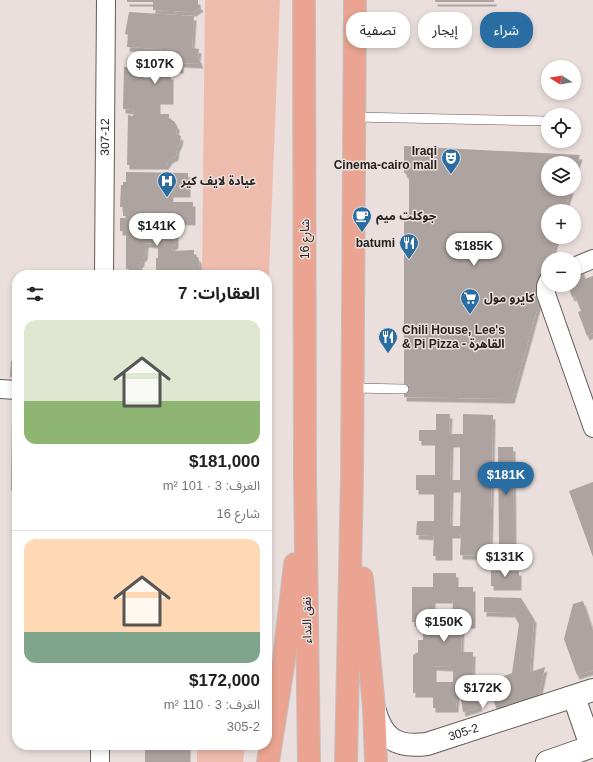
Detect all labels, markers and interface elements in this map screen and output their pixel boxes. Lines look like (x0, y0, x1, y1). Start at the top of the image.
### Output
chip: تصفية (346, 12, 410, 48)
chip: إيجار (418, 12, 472, 48)
chip: شراء (480, 12, 533, 48)
pin: $107K (127, 51, 183, 85)
text: $107K (136, 56, 174, 71)
north arrow (541, 60, 581, 100)
map controls (541, 60, 581, 292)
button: locate (541, 108, 581, 148)
street label: 307-12 (98, 118, 112, 156)
place label: Iraqi Cinema-cairo mall (334, 144, 437, 172)
theatre icon: Iraqi Cinema-cairo mall (440, 147, 462, 175)
button: layers (541, 156, 581, 196)
hospital icon: عيادة لايف كير (156, 170, 178, 198)
place label: عيادة لايف كير (180, 174, 256, 188)
button: + (541, 204, 581, 244)
cafe icon: جوكلت ميم (351, 205, 373, 233)
place label: جوكلت ميم (376, 209, 437, 225)
pin: $141K (129, 213, 185, 247)
text: $141K (138, 218, 176, 233)
street label: شارع 16 (298, 219, 314, 259)
restaurant icon: batumi (398, 232, 420, 260)
pin: $185K (446, 233, 502, 267)
place label: batumi (356, 236, 395, 250)
text: $185K (455, 238, 493, 253)
button: − (541, 252, 581, 292)
icon: filters (24, 283, 46, 305)
text: العقارات: 7 (178, 284, 260, 303)
supermarket icon: كايرو مول (459, 287, 481, 315)
place label: كايرو مول (484, 291, 535, 305)
place label: Chili House, Lee's & Pi Pizza - القاهرة (402, 323, 505, 351)
restaurant icon: Chili House, Lee's & Pi Pizza - القاهرة (377, 326, 399, 354)
icon: home (106, 346, 178, 418)
text: $181,000 (189, 452, 260, 471)
pin: $181K (478, 462, 534, 496)
text: $181K (487, 467, 525, 482)
text: الغرف: 3 · 101 m² (163, 478, 260, 493)
text: شارع 16 (217, 506, 260, 521)
pin: $131K (477, 544, 533, 578)
text: $131K (486, 549, 524, 564)
icon: home (106, 565, 178, 637)
street label: نفق النداء (300, 597, 315, 643)
pin: $150K (416, 609, 472, 643)
text: $150K (425, 614, 463, 629)
text: $172,000 (189, 671, 260, 690)
pin: $172K (455, 675, 511, 709)
text: $172K (464, 680, 502, 695)
text: الغرف: 3 · 110 m² (164, 697, 260, 712)
text: 305-2 (227, 719, 260, 734)
street label: 305-2 (447, 721, 480, 744)

